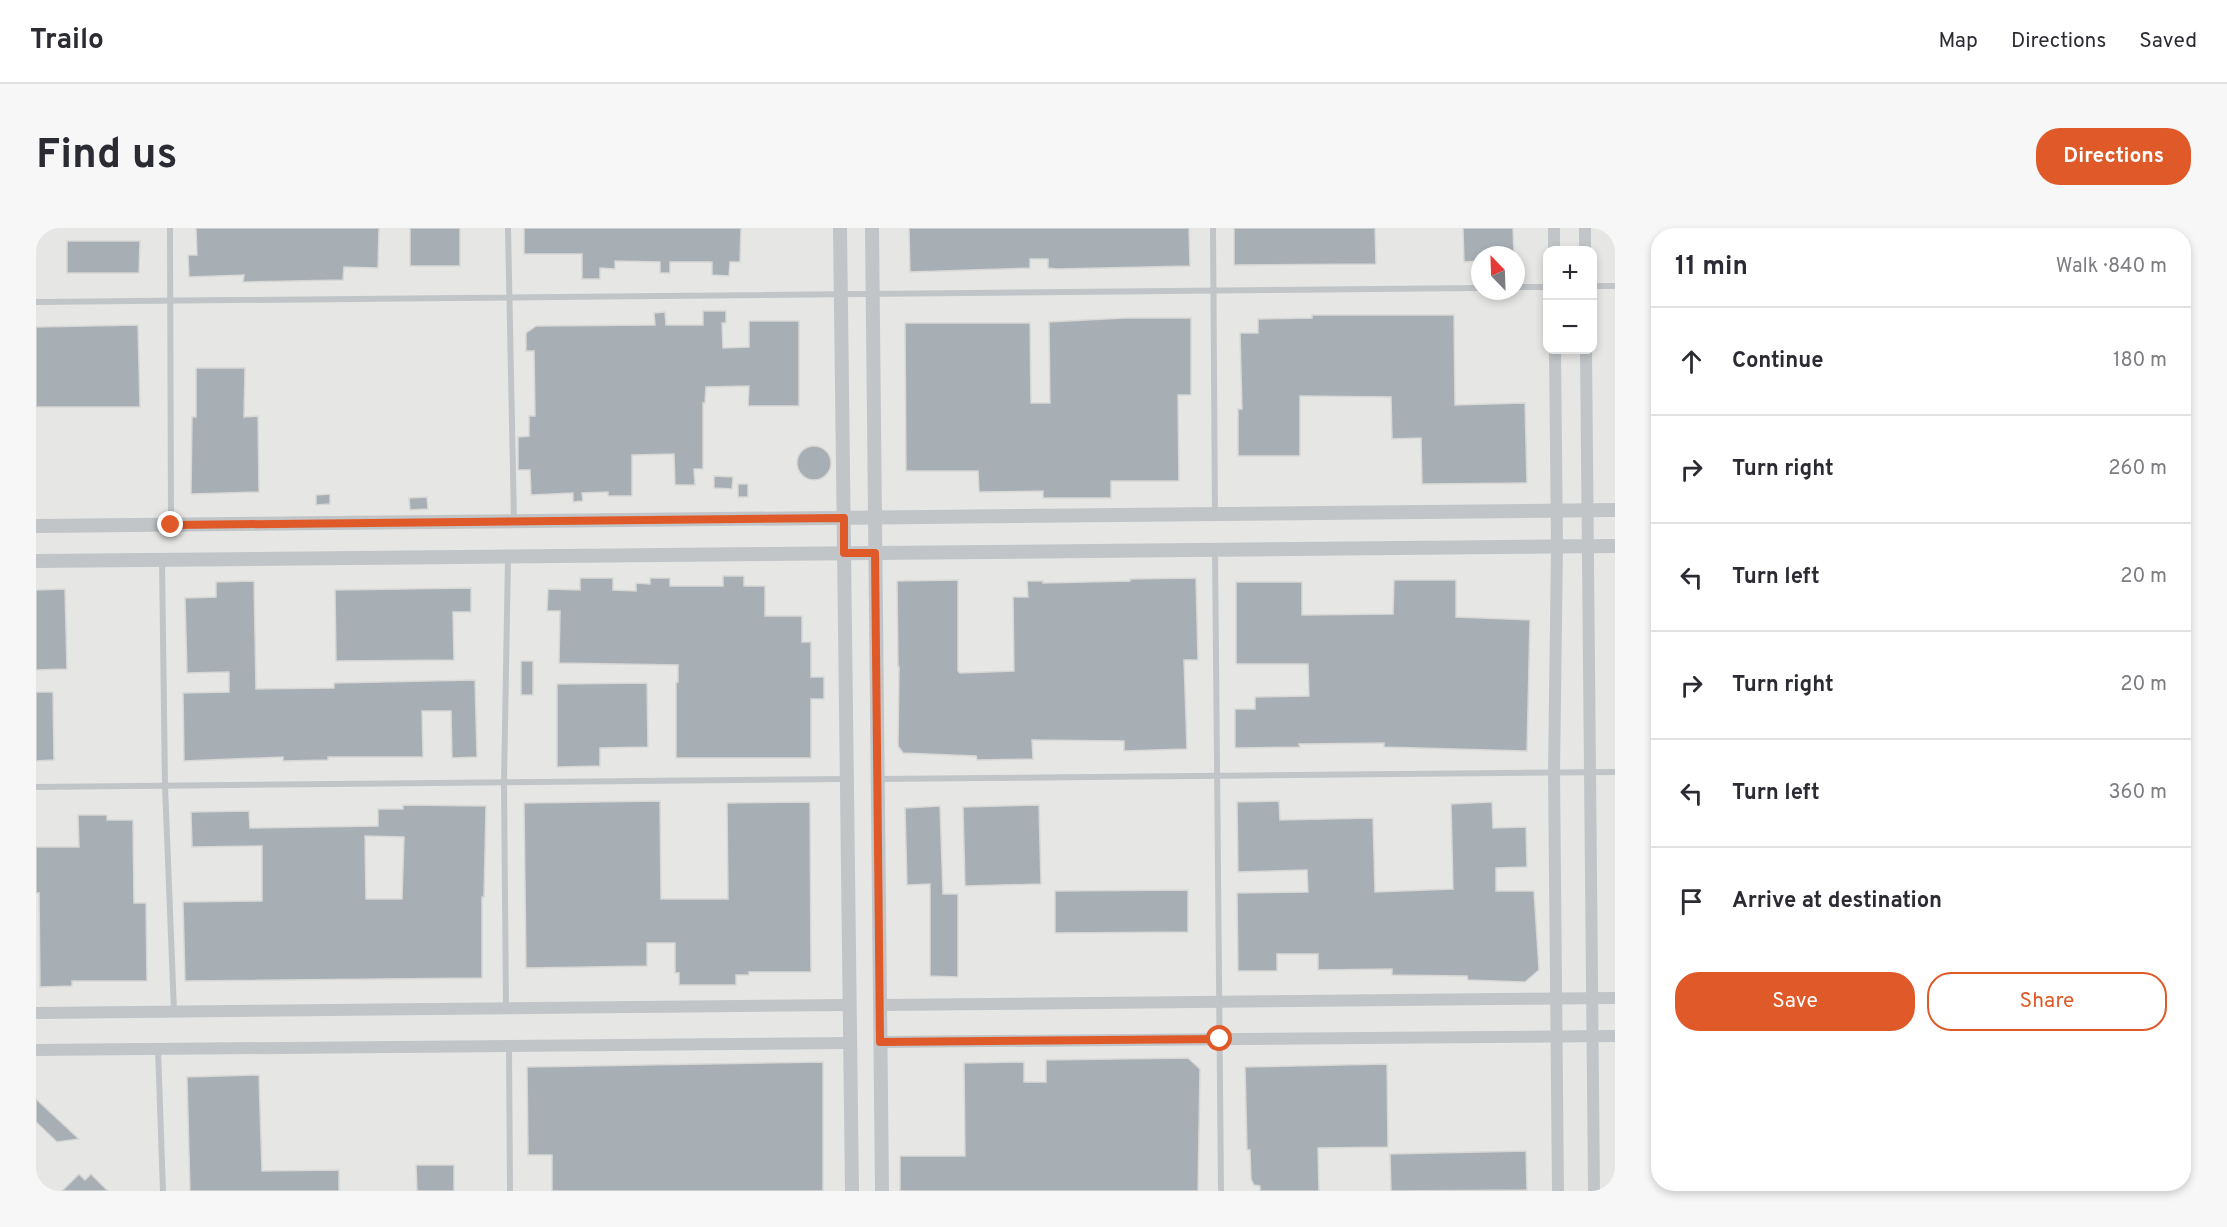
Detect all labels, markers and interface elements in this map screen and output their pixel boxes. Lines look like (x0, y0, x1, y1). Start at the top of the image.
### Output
text: Trailo (30, 23, 104, 59)
text: Map (1938, 28, 1978, 55)
text: Directions (2011, 28, 2106, 55)
text: Saved (2139, 28, 2197, 55)
button: Directions (2036, 128, 2191, 185)
text: Find us (36, 130, 177, 183)
north arrow (1471, 246, 1525, 300)
map controls (1543, 246, 1597, 354)
button: + (1543, 246, 1597, 300)
text: 11 min (1675, 251, 1748, 284)
text: Walk · 840 m (2056, 254, 2167, 280)
button: − (1543, 300, 1597, 354)
icon: ahead (1675, 345, 1708, 378)
text: Continue (1732, 348, 1823, 375)
text: 180 m (2113, 348, 2167, 374)
icon: right (1675, 453, 1708, 486)
text: Turn right (1732, 456, 1834, 483)
text: 260 m (2108, 456, 2167, 482)
route end (157, 511, 183, 537)
icon: left (1675, 561, 1708, 594)
text: Turn left (1732, 564, 1820, 591)
text: 20 m (2120, 564, 2167, 590)
icon: right (1675, 669, 1708, 702)
text: Turn right (1732, 672, 1834, 699)
text: 20 m (2120, 672, 2167, 698)
icon: left (1675, 777, 1708, 810)
text: Turn left (1732, 780, 1820, 807)
text: 360 m (2109, 780, 2167, 806)
icon: arrive (1675, 885, 1708, 918)
text: Arrive at destination (1732, 888, 1942, 915)
button: Save (1675, 972, 1915, 1031)
button: Share (1927, 972, 2167, 1031)
route start (1206, 1025, 1232, 1051)

